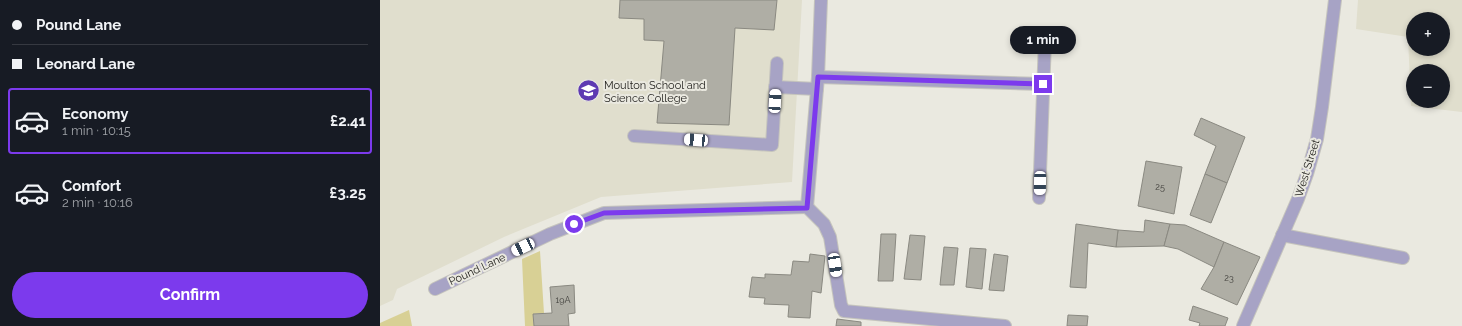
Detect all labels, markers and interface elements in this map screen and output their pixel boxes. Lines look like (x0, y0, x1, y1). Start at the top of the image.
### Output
map controls (1406, 12, 1450, 108)
button: + (1406, 12, 1450, 56)
text: Pound Lane (36, 16, 121, 34)
callout: 1 min (1010, 26, 1076, 54)
text: 1 min (1027, 32, 1059, 47)
text: Leonard Lane (36, 55, 135, 73)
button: − (1406, 64, 1450, 108)
route end (1034, 75, 1052, 93)
school or university icon: Moulton School and Science College (576, 78, 602, 104)
place label: Moulton School and Science College (604, 79, 706, 105)
car (768, 89, 782, 113)
icon: car (14, 103, 50, 139)
text: Economy (62, 105, 129, 123)
text: £2.41 (330, 112, 366, 130)
text: 1 min · 10:15 (62, 123, 131, 138)
car (684, 133, 708, 147)
street label: West Street (1293, 137, 1322, 199)
car (1034, 171, 1046, 195)
icon: car (14, 175, 50, 211)
text: Comfort (62, 177, 121, 195)
house number: 25 (1155, 182, 1165, 192)
text: £3.25 (329, 184, 366, 202)
text: 2 min · 10:16 (62, 195, 133, 210)
route start (565, 215, 583, 233)
car (510, 236, 536, 258)
street label: Pound Lane (447, 250, 508, 288)
car (827, 252, 843, 278)
button: Confirm (12, 272, 368, 318)
house number: 23 (1224, 273, 1234, 283)
house number: 19A (555, 295, 571, 305)

